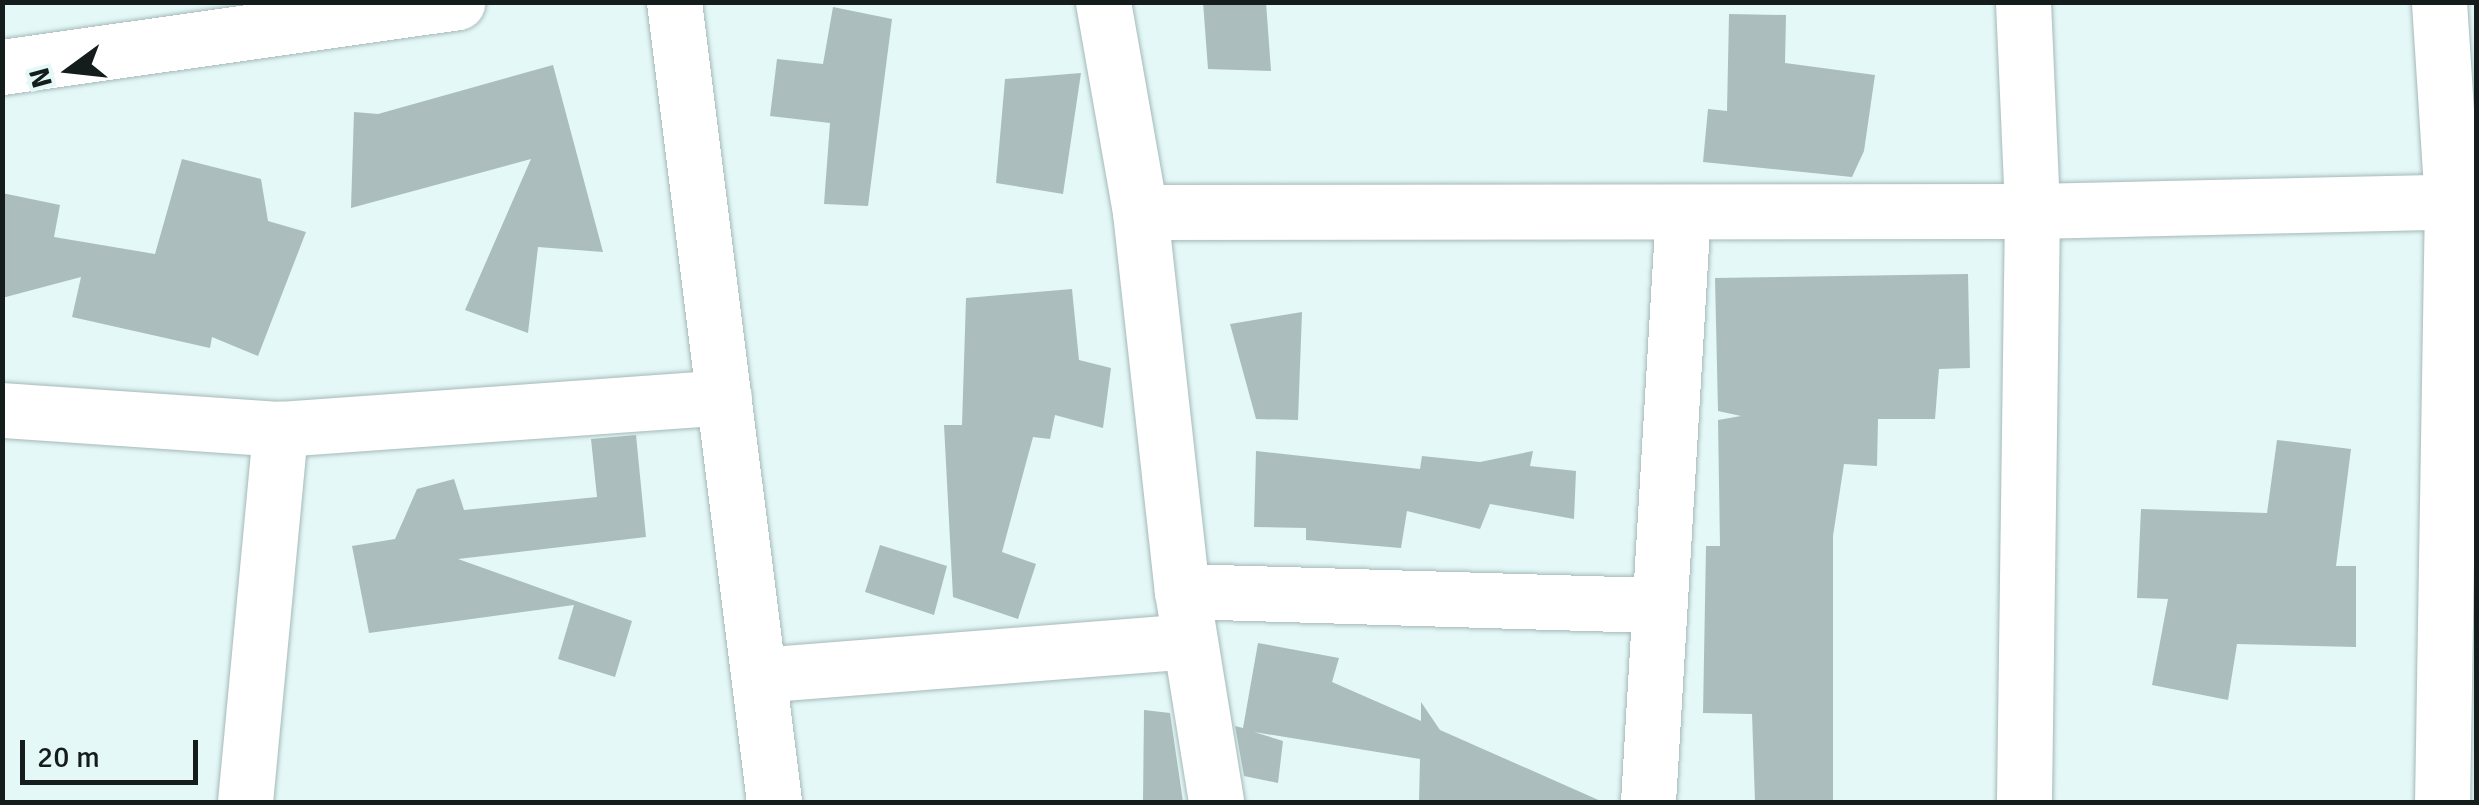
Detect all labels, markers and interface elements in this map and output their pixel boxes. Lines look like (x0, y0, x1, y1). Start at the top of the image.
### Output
north arrow (20, 20, 120, 120)
text: N (22, 64, 60, 92)
scale bar (25, 720, 202, 782)
text: 20 m (37, 739, 100, 776)

